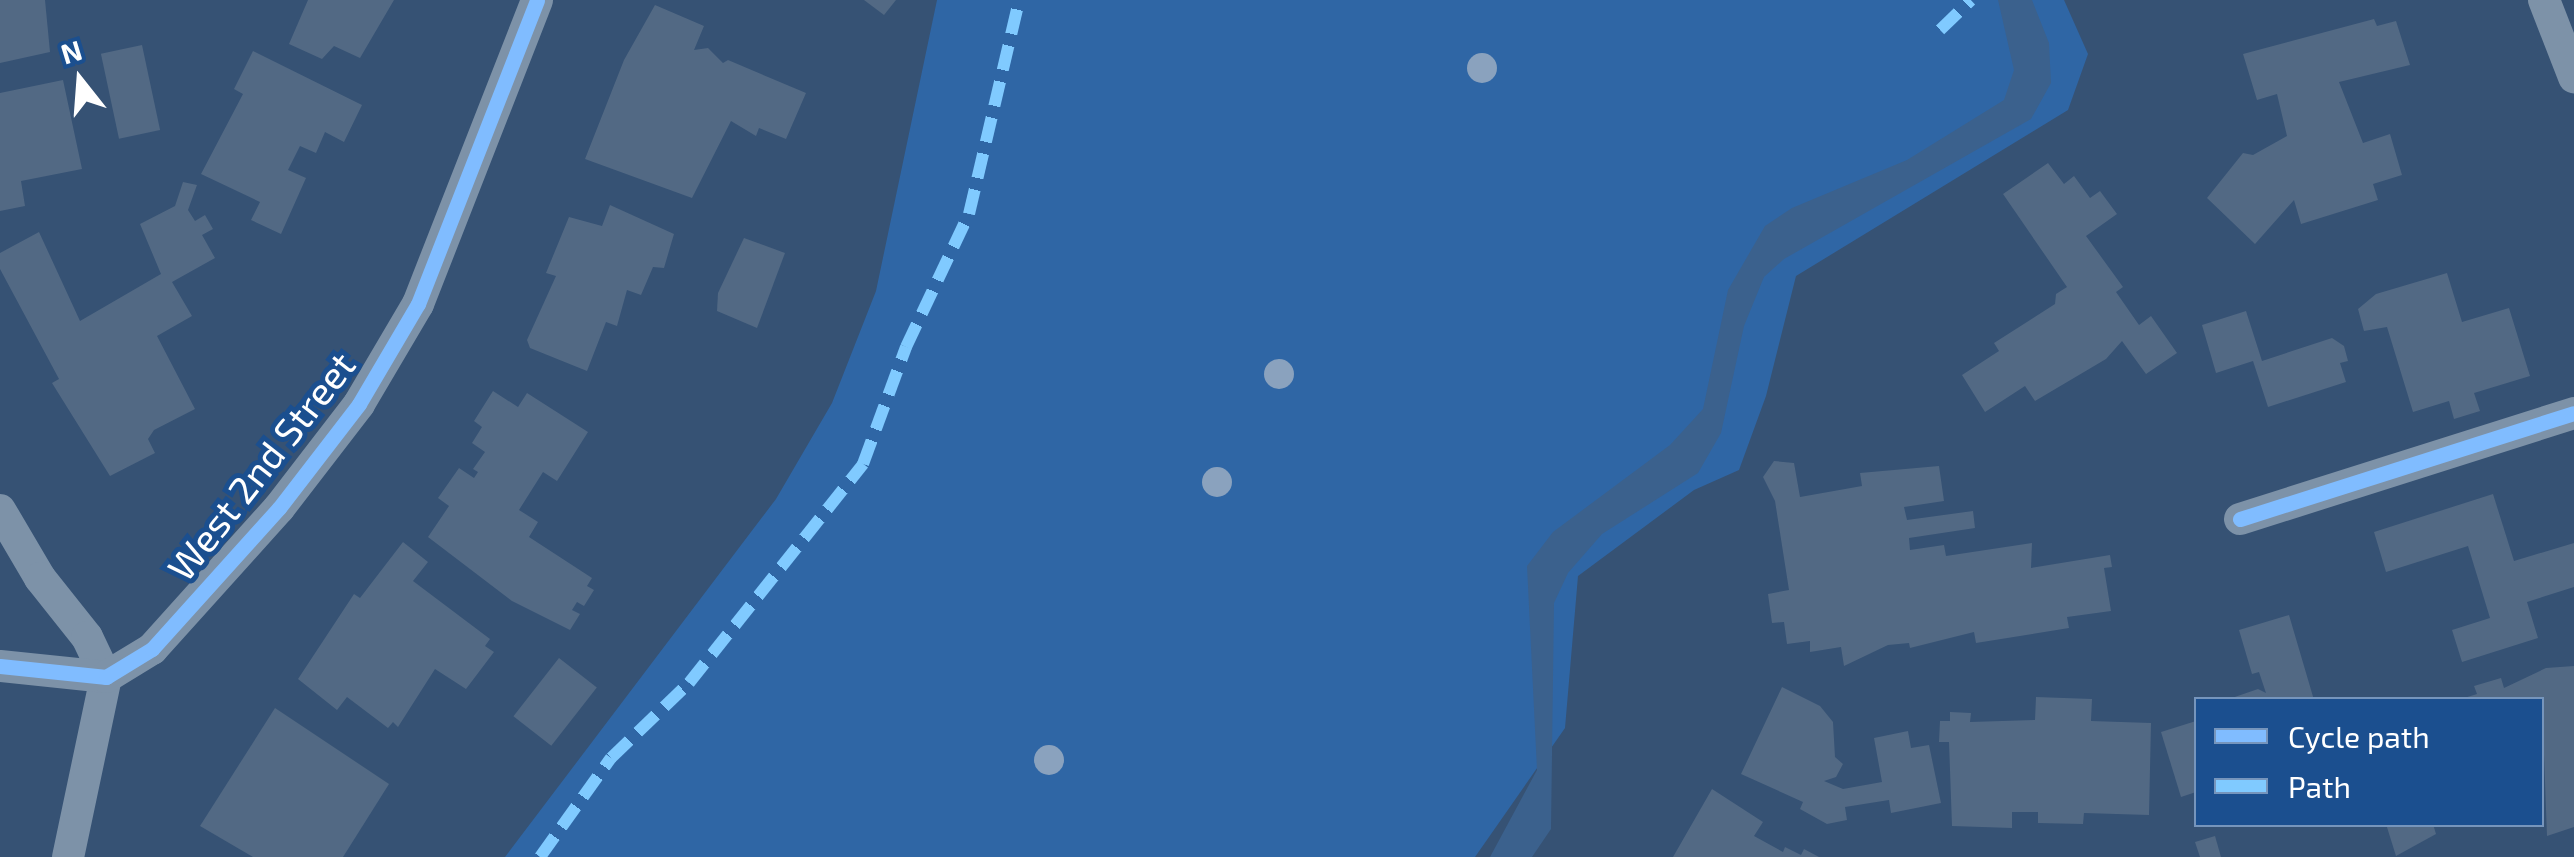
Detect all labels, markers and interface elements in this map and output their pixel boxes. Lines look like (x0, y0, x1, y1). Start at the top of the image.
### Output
north arrow (30, 30, 130, 130)
text: N (57, 32, 86, 71)
street label: West 2nd Street (158, 343, 364, 589)
legend (2194, 697, 2544, 827)
text: Cycle path (2288, 718, 2430, 754)
text: Path (2288, 768, 2351, 804)

